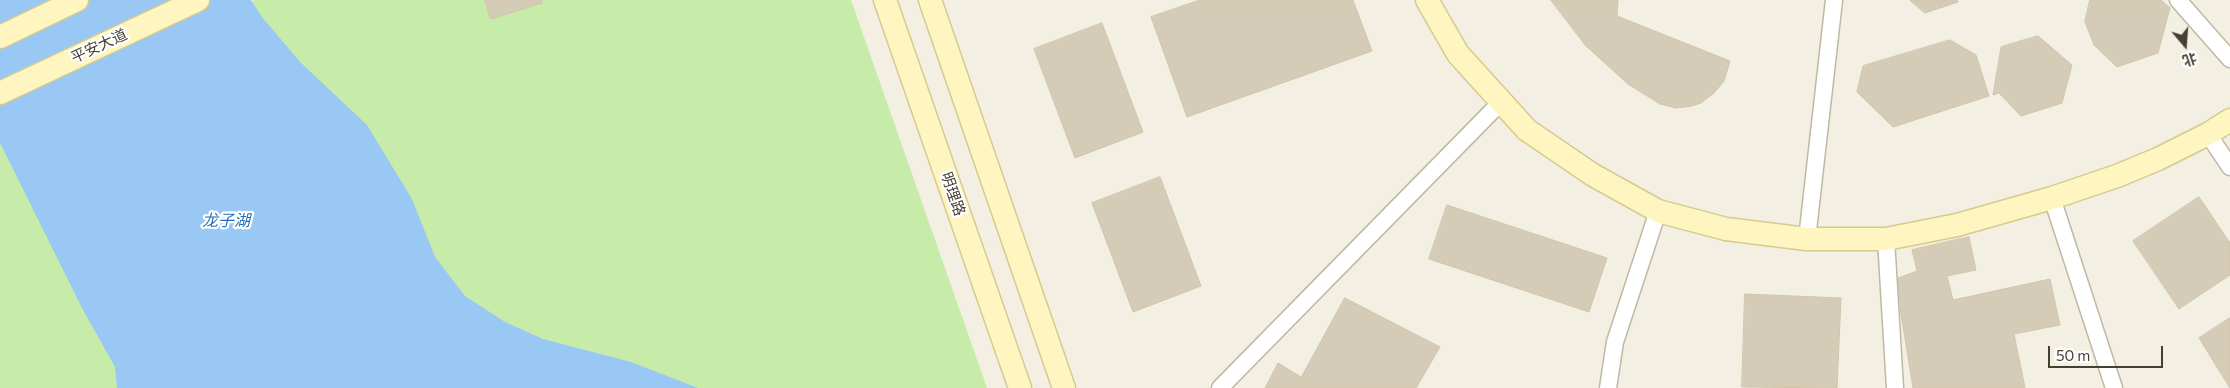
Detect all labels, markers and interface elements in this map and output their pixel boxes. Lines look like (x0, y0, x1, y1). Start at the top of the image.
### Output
north arrow (2160, 20, 2210, 70)
street label: 平安大道 (68, 25, 130, 67)
text: 北 (2181, 49, 2199, 70)
street label: 明理路 (937, 170, 969, 218)
water label: 龙子湖 (202, 211, 250, 231)
scale bar (2050, 336, 2165, 368)
text: 50 m (2056, 346, 2090, 364)

